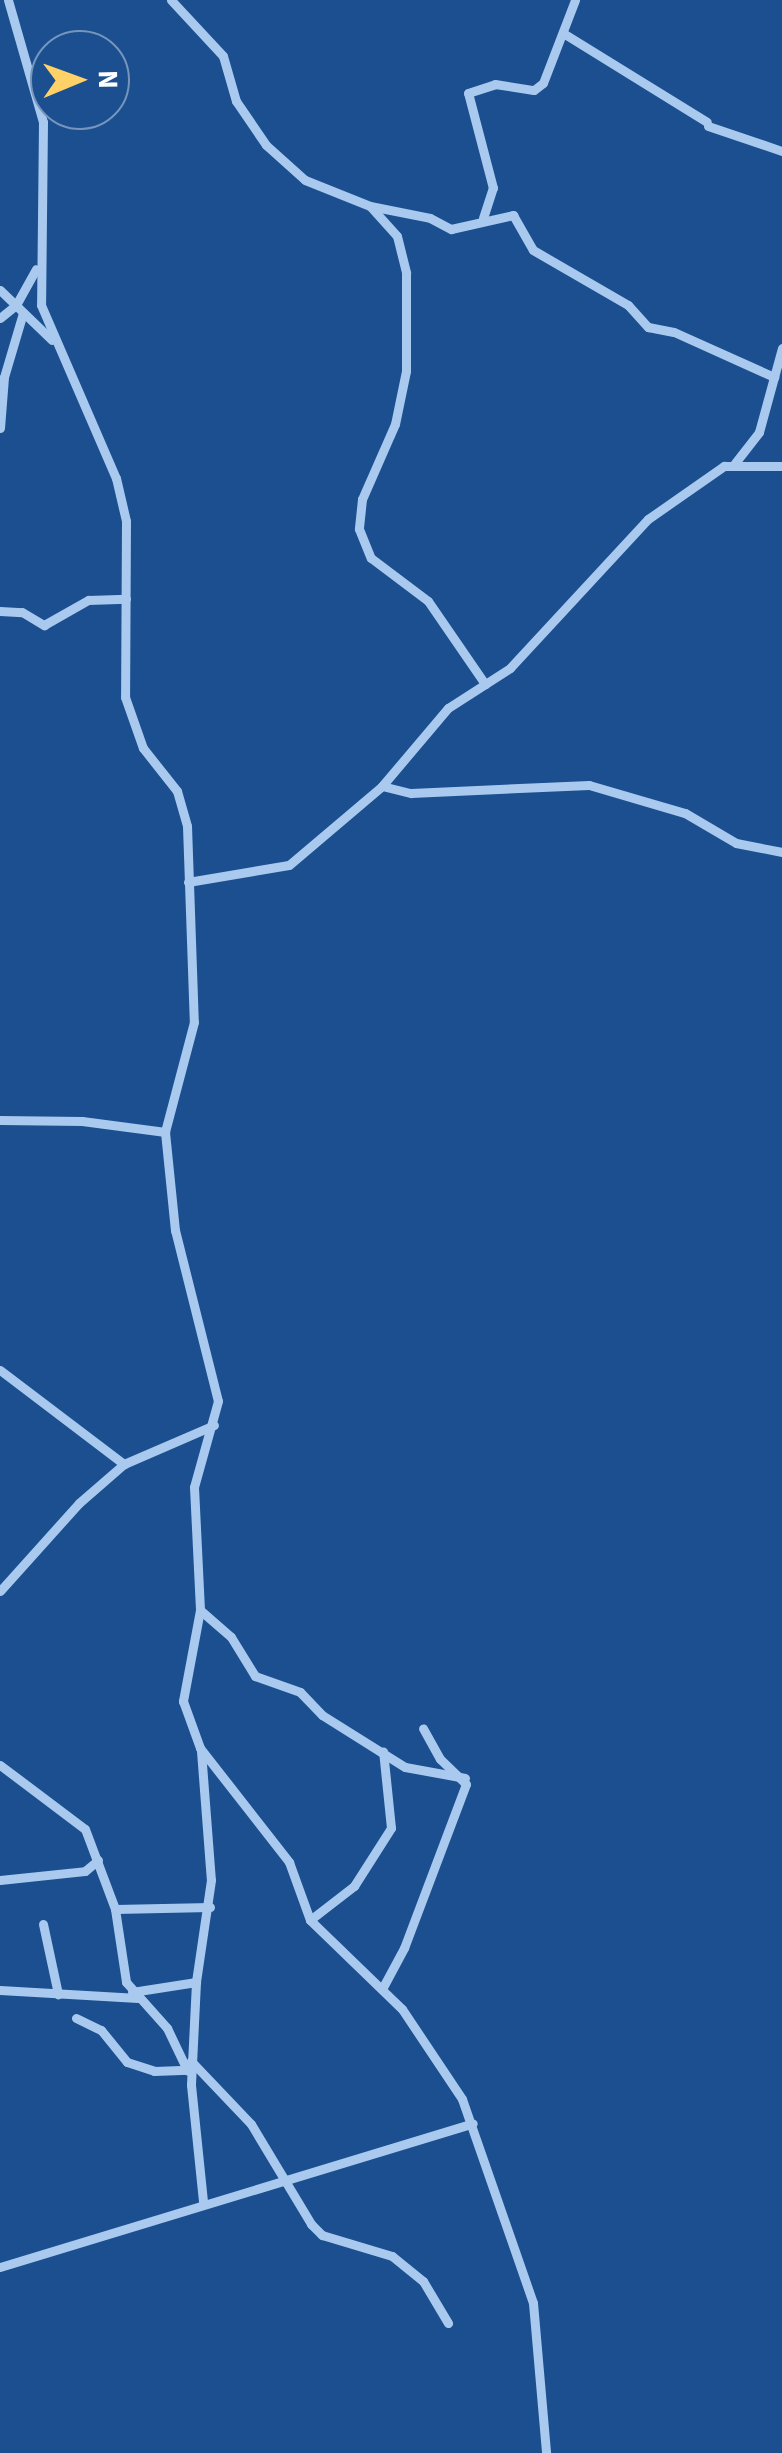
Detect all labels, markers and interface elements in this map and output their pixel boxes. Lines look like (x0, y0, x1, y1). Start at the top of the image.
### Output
north arrow (30, 30, 130, 130)
text: N (88, 70, 128, 89)

